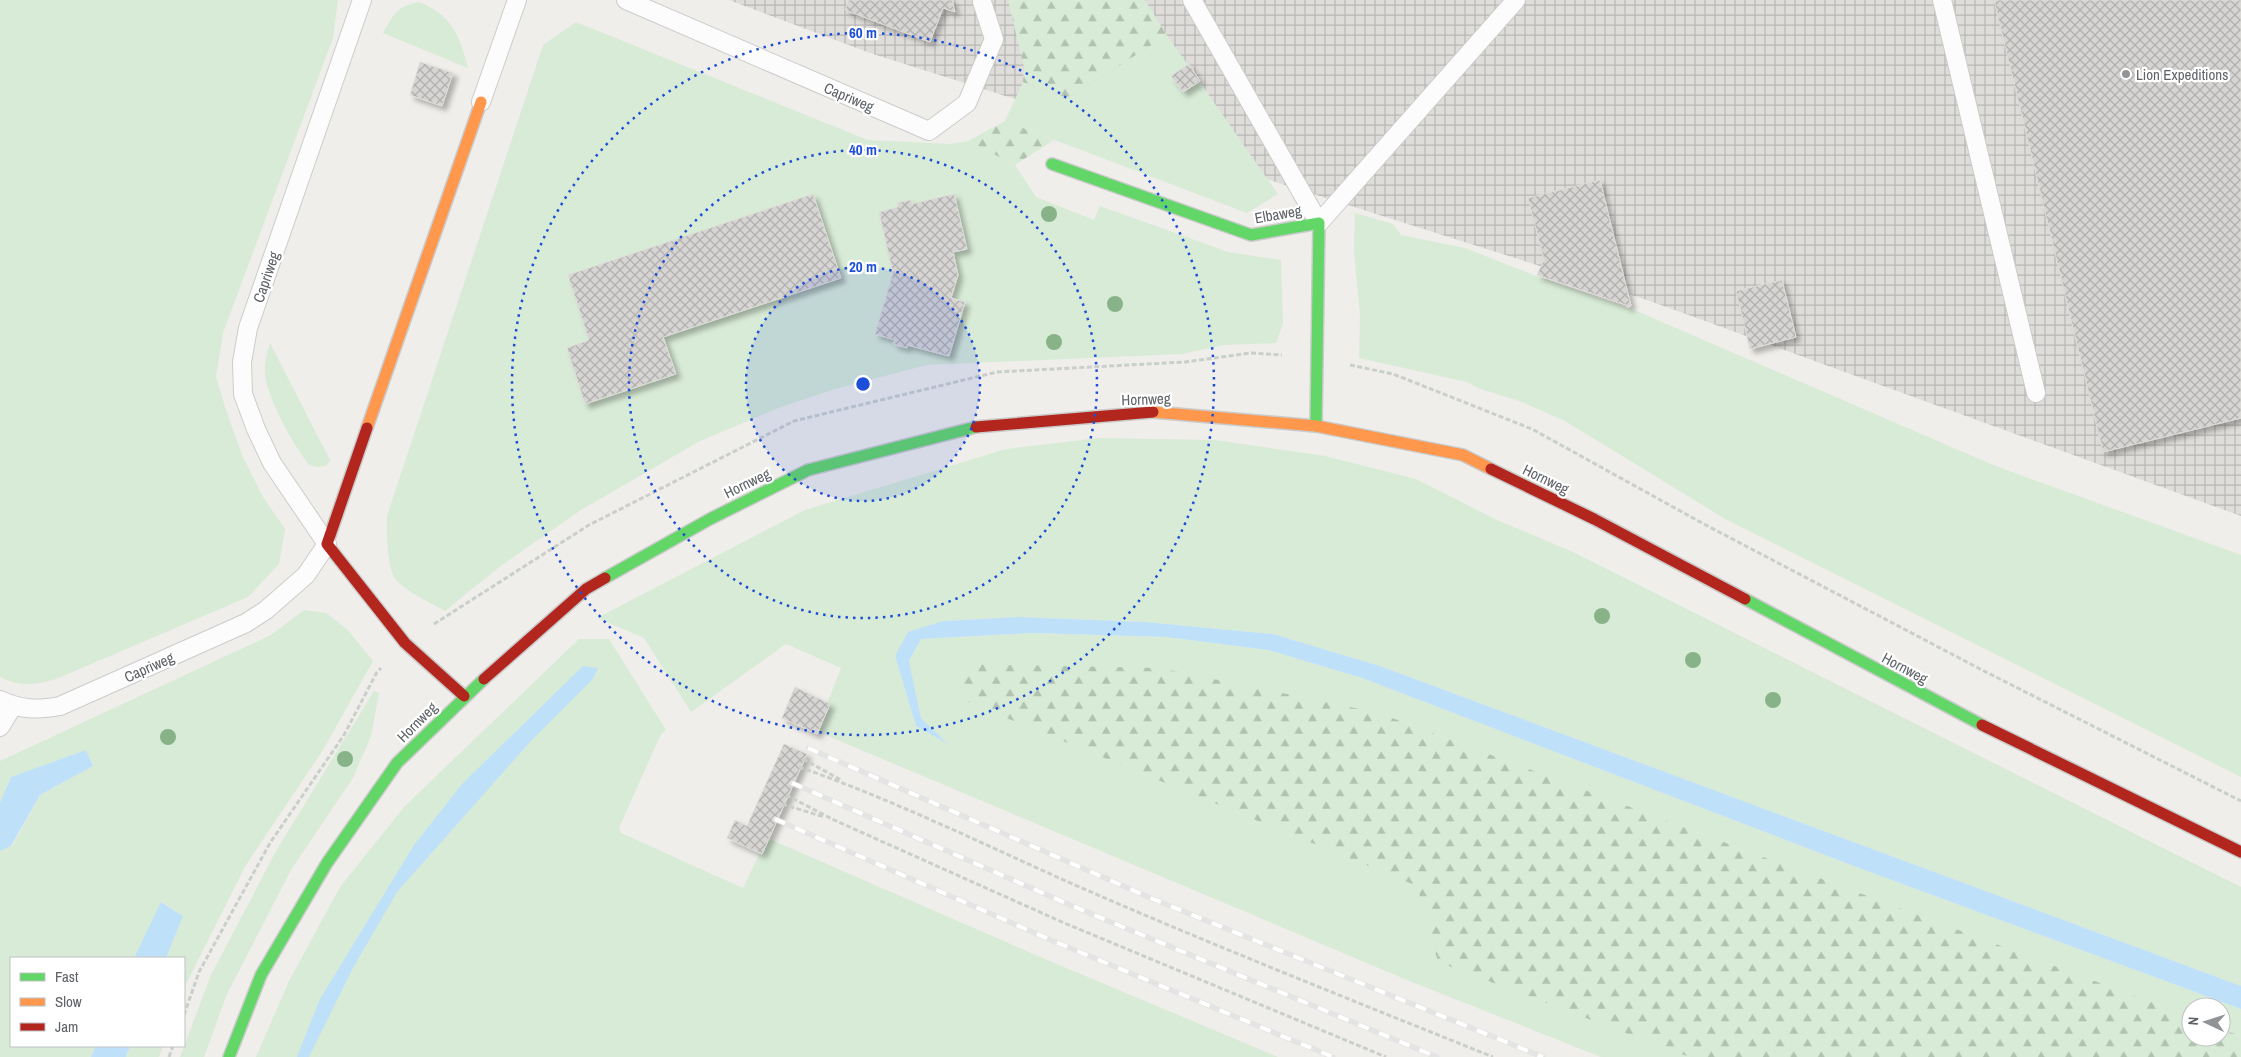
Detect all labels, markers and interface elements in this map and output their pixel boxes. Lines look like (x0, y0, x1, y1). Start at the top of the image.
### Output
text: 60 m (849, 22, 877, 43)
place label: Lion Expeditions (2136, 64, 2228, 85)
marker: Lion Expeditions (2120, 68, 2132, 80)
street label: Capriweg (821, 77, 877, 117)
text: 40 m (849, 139, 877, 160)
street label: Elbaweg (1253, 200, 1303, 228)
street label: Capriweg (248, 249, 285, 305)
text: 20 m (849, 256, 877, 277)
centre of rings (854, 375, 872, 393)
street label: Hornweg (1121, 388, 1171, 410)
street label: Hornweg (1519, 459, 1573, 499)
street label: Hornweg (720, 463, 774, 503)
street label: Capriweg (121, 647, 177, 687)
street label: Hornweg (1878, 647, 1932, 689)
street label: Hornweg (392, 697, 442, 747)
legend (10, 957, 185, 1047)
text: Fast (55, 966, 79, 987)
text: Slow (55, 991, 82, 1012)
north arrow (2181, 997, 2231, 1047)
text: Jam (55, 1016, 78, 1037)
text: N (2184, 1016, 2202, 1026)

